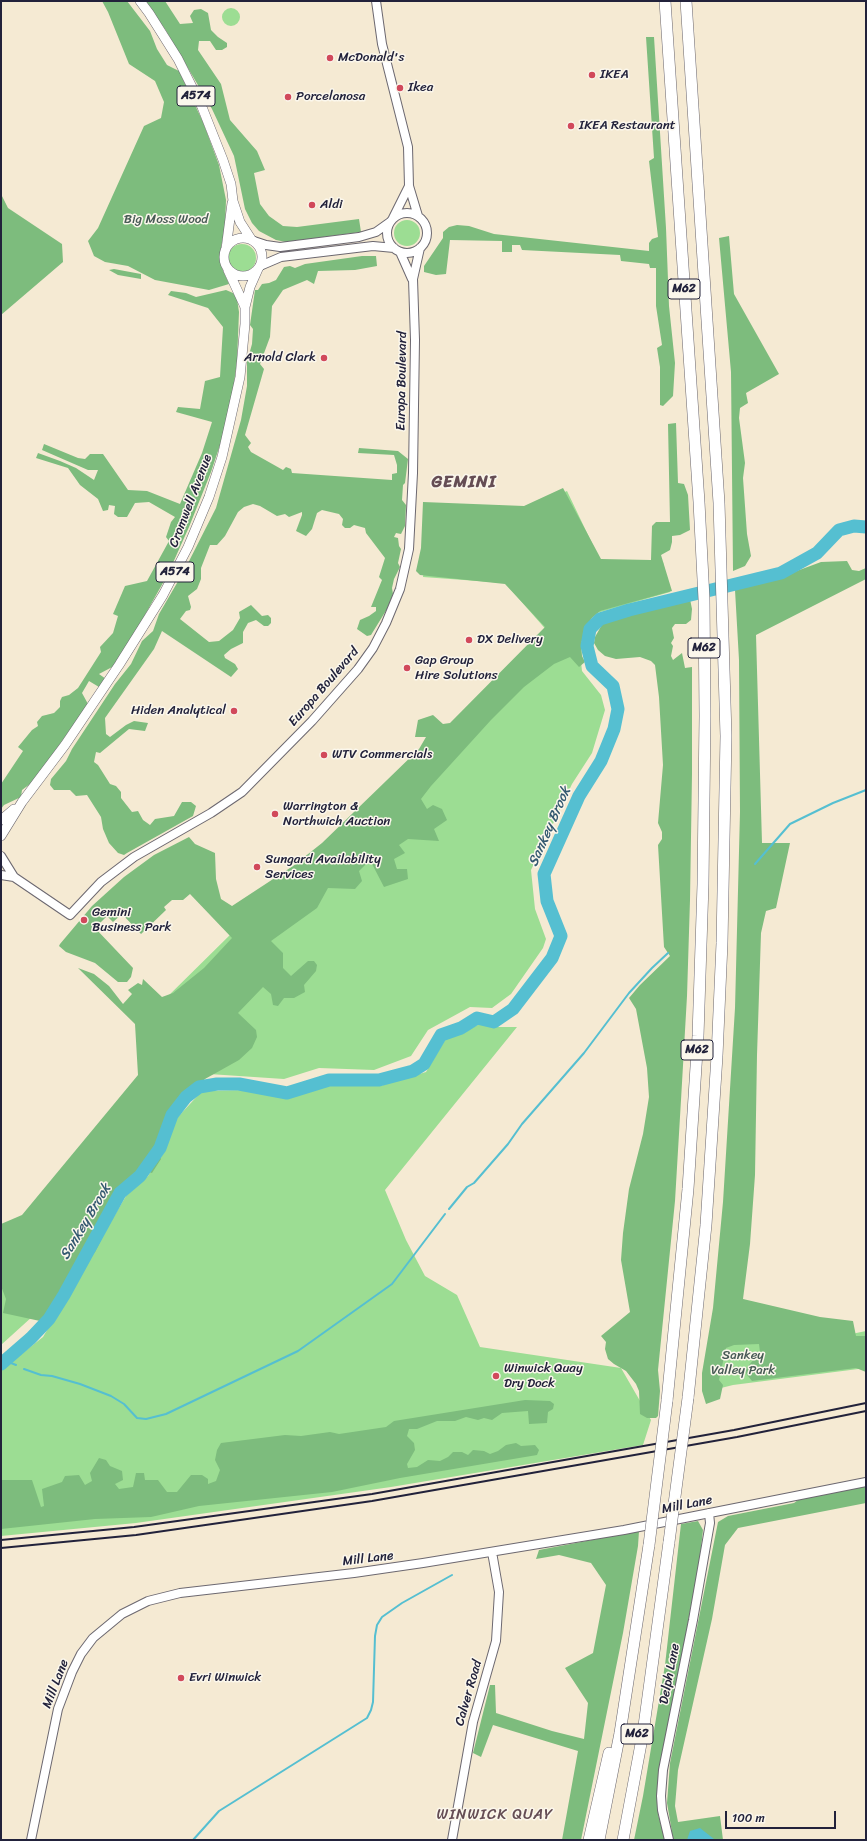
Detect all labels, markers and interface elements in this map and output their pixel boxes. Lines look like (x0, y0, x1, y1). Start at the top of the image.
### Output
place label: McDonald's (338, 50, 404, 66)
marker: McDonald's (325, 53, 335, 63)
place label: IKEA (600, 67, 629, 83)
marker: IKEA (587, 70, 597, 80)
place label: Ikea (408, 80, 433, 96)
marker: Ikea (395, 83, 405, 93)
road number: A574 (177, 86, 215, 106)
place label: Porcelanosa (296, 89, 365, 105)
marker: Porcelanosa (283, 92, 293, 102)
place label: IKEA Restaurant (579, 118, 675, 134)
marker: IKEA Restaurant (566, 121, 576, 131)
place label: Aldi (320, 197, 343, 213)
marker: Aldi (307, 200, 317, 210)
park label: Big Moss Wood (124, 212, 208, 228)
road number: M62 (668, 279, 700, 299)
street label: Europa Boulevard (393, 331, 411, 431)
place label: Arnold Clark (244, 350, 316, 366)
marker: Arnold Clark (319, 353, 329, 363)
street label: Cromwell Avenue (166, 452, 216, 550)
district label: GEMINI (433, 473, 495, 493)
road number: A574 (156, 562, 194, 582)
place label: DX Delivery (477, 632, 543, 648)
marker: DX Delivery (464, 635, 474, 645)
road number: M62 (688, 638, 720, 658)
street label: Europa Boulevard (286, 644, 362, 730)
place label: Gap Group Hire Solutions (415, 653, 498, 684)
marker: Gap Group Hire Solutions (402, 663, 412, 673)
place label: Hiden Analytical (131, 703, 226, 719)
marker: Hiden Analytical (229, 706, 239, 716)
place label: WTV Commercials (332, 747, 432, 763)
marker: WTV Commercials (319, 750, 329, 760)
water label: Sankey Brook (525, 785, 575, 869)
place label: Warrington & Northwich Auction (283, 799, 390, 830)
marker: Warrington & Northwich Auction (270, 809, 280, 819)
place label: Sungard Availability Services (265, 852, 381, 883)
marker: Sungard Availability Services (252, 862, 262, 872)
place label: Gemini Business Park (92, 905, 171, 936)
marker: Gemini Business Park (79, 915, 89, 925)
road number: M62 (681, 1040, 713, 1060)
water label: Sankey Brook (57, 1181, 115, 1263)
park label: Sankey Valley Park (711, 1348, 775, 1379)
place label: Winwick Quay Dry Dock (504, 1361, 583, 1392)
marker: Winwick Quay Dry Dock (491, 1371, 501, 1381)
street label: Mill Lane (660, 1492, 714, 1518)
street label: Mill Lane (342, 1548, 394, 1570)
street label: Delph Lane (656, 1642, 684, 1706)
street label: Mill Lane (40, 1657, 72, 1711)
street label: Calver Road (452, 1658, 486, 1728)
place label: Evri Winwick (189, 1670, 261, 1686)
marker: Evri Winwick (176, 1673, 186, 1683)
road number: M62 (621, 1724, 653, 1744)
scale bar (727, 1803, 838, 1829)
district label: WINWICK QUAY (437, 1806, 553, 1824)
text: 100 m (732, 1807, 765, 1829)

